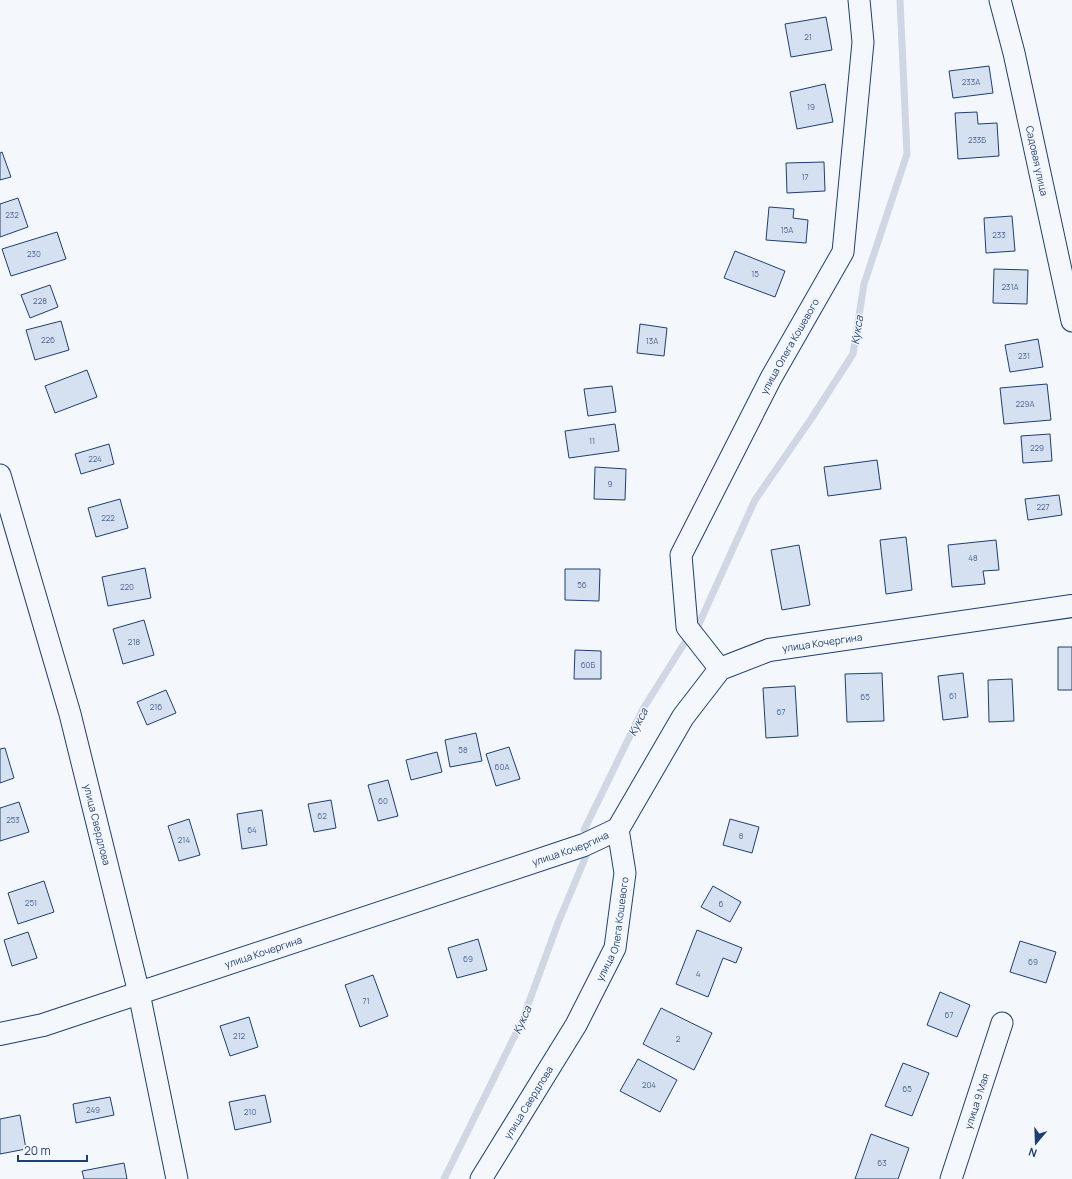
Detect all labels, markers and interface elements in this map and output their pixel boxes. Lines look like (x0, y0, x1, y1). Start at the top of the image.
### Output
house number: 21 (804, 31, 812, 42)
house number: 233А (962, 76, 980, 87)
house number: 19 (807, 101, 815, 112)
street label: Садовая улица (1023, 124, 1052, 197)
house number: 233Б (968, 134, 986, 145)
house number: 17 (801, 171, 809, 182)
house number: 232 (5, 209, 19, 220)
house number: 15А (781, 224, 793, 235)
house number: 233 (992, 229, 1006, 240)
house number: 230 (27, 248, 41, 259)
house number: 15 (751, 268, 759, 279)
house number: 231А (1001, 281, 1019, 292)
house number: 228 (33, 295, 47, 306)
street label: улица Олега Кошевого (757, 296, 822, 396)
water label: Кукса (847, 313, 866, 346)
house number: 226 (41, 334, 55, 345)
house number: 13А (646, 335, 658, 346)
house number: 231 (1018, 350, 1030, 361)
house number: 229А (1015, 398, 1035, 409)
house number: 11 (589, 435, 595, 446)
house number: 229 (1030, 442, 1044, 453)
house number: 224 (88, 453, 102, 464)
house number: 9 (608, 478, 613, 489)
house number: 227 (1036, 501, 1050, 512)
house number: 222 (101, 512, 115, 523)
house number: 48 (968, 552, 978, 563)
house number: 56 (577, 579, 587, 590)
house number: 220 (120, 581, 134, 592)
street label: улица Кочергина (781, 630, 863, 655)
house number: 218 (128, 636, 141, 647)
house number: 60Б (581, 659, 596, 670)
house number: 61 (949, 690, 957, 701)
house number: 65 (860, 691, 870, 702)
house number: 216 (150, 701, 162, 712)
water label: Кукса (624, 705, 651, 738)
house number: 67 (777, 706, 785, 717)
house number: 58 (458, 744, 468, 755)
house number: 60А (495, 761, 509, 772)
street label: улица Свердлова (81, 783, 114, 867)
house number: 60 (378, 795, 388, 806)
house number: 62 (317, 810, 327, 821)
house number: 253 (6, 814, 20, 825)
house number: 64 (247, 824, 257, 835)
street label: улица Кочергина (530, 827, 611, 869)
house number: 8 (739, 830, 744, 841)
house number: 214 (178, 834, 190, 845)
street label: улица Олега Кошевого (592, 876, 631, 983)
house number: 251 (25, 897, 37, 908)
house number: 6 (719, 898, 724, 909)
street label: улица Кочергина (223, 932, 304, 971)
house number: 69 (463, 953, 473, 964)
house number: 69 (1028, 956, 1038, 967)
house number: 4 (696, 968, 701, 979)
house number: 71 (362, 995, 370, 1006)
water label: Кукса (509, 1003, 535, 1036)
house number: 67 (945, 1009, 953, 1020)
house number: 212 (233, 1030, 246, 1041)
house number: 2 (676, 1033, 681, 1044)
street label: улица Свердлова (500, 1063, 556, 1141)
street label: улица 9 Мая (961, 1071, 992, 1131)
house number: 204 (642, 1079, 656, 1090)
house number: 65 (902, 1083, 912, 1094)
house number: 249 (86, 1104, 100, 1115)
house number: 210 (244, 1106, 256, 1117)
north arrow (1016, 1123, 1056, 1163)
scale bar (18, 1137, 87, 1163)
text: 20 m (24, 1142, 51, 1159)
text: N (1026, 1145, 1039, 1161)
house number: 63 (877, 1157, 887, 1168)

